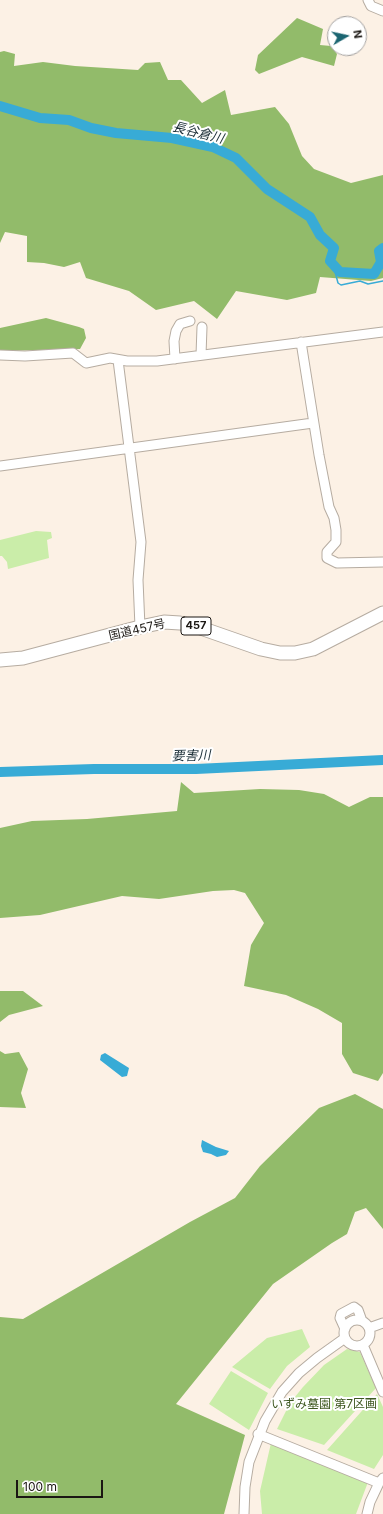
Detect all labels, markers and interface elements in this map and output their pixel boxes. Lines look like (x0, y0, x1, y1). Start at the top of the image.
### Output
north arrow (327, 16, 367, 56)
text: N (350, 29, 365, 40)
water label: 長谷倉川 (171, 119, 225, 147)
street label: 国道457号 (107, 616, 167, 644)
road number: 457 (181, 617, 211, 635)
water label: 要害川 (171, 748, 211, 764)
park label: いずみ墓園 第7区画 (271, 1397, 377, 1411)
scale bar (18, 1472, 105, 1498)
text: 100 m (23, 1479, 57, 1494)

